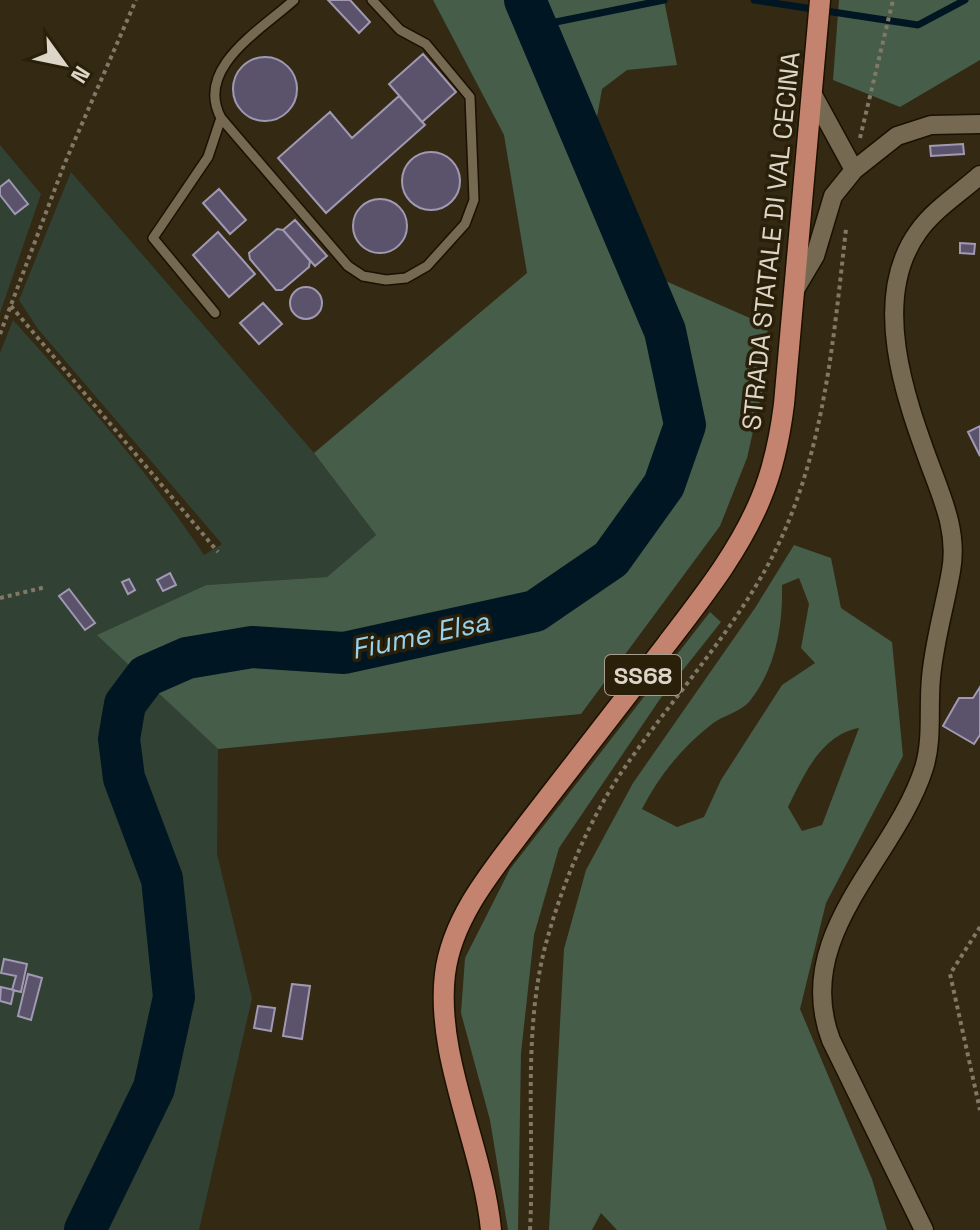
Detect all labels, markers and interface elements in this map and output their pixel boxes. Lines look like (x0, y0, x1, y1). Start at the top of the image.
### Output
north arrow (24, 24, 104, 104)
street label: STRADA STATALE DI VAL CECINA (734, 50, 808, 432)
text: N (65, 61, 97, 89)
water label: Fiume Elsa (348, 603, 493, 667)
road number: SS68 (605, 655, 681, 695)

